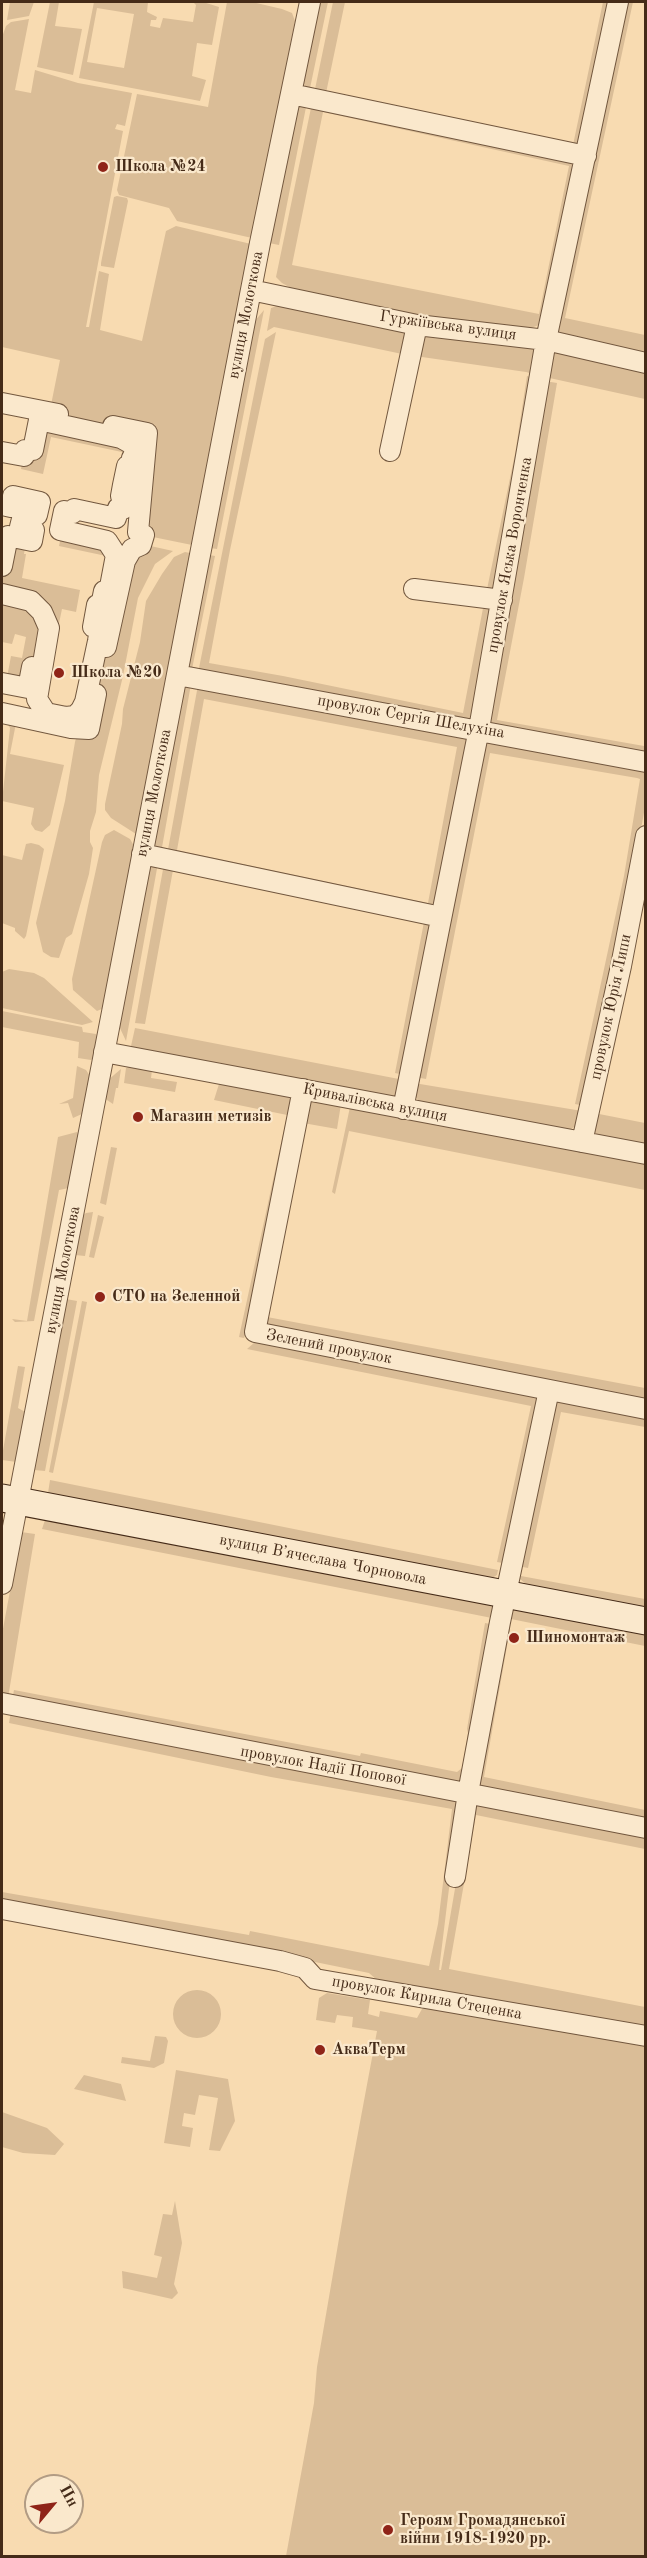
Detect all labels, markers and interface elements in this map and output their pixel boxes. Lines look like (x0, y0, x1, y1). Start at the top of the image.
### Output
place label: Школа №24 (115, 157, 206, 177)
marker: Школа №24 (96, 160, 110, 174)
street label: вулиця Молоткова (224, 249, 268, 381)
street label: Гуржіївська вулиця (378, 307, 518, 345)
street label: провулок Яська Воронченка (483, 455, 537, 655)
place label: Школа №20 (71, 663, 162, 683)
marker: Школа №20 (52, 666, 66, 680)
street label: провулок Сергія Шелухіна (316, 691, 506, 743)
street label: вулиця Молоткова (132, 727, 176, 859)
street label: провулок Юрія Липи (586, 932, 636, 1082)
street label: Кривалівська вулиця (301, 1080, 449, 1126)
place label: Магазин метизів (150, 1107, 272, 1127)
marker: Магазин метизів (131, 1110, 145, 1124)
street label: вулиця Молоткова (41, 1204, 85, 1336)
place label: СТО на Зеленной (112, 1287, 241, 1307)
marker: СТО на Зеленной (93, 1290, 107, 1304)
street label: Зелений провулок (265, 1325, 393, 1369)
street label: вулиця Вʼячеслава Чорновола (218, 1530, 428, 1590)
place label: Шиномонтаж (526, 1628, 625, 1648)
marker: Шиномонтаж (507, 1631, 521, 1645)
street label: провулок Надії Попової (239, 1742, 407, 1790)
street label: провулок Кирила Стеценка (330, 1972, 524, 2024)
place label: АкваТерм (332, 2040, 406, 2060)
marker: АкваТерм (313, 2043, 327, 2057)
north arrow (24, 2474, 84, 2534)
text: Пн (56, 2483, 80, 2510)
place label: Героям Громадянської війни 1918-1920 рр. (400, 2511, 565, 2549)
marker: Героям Громадянської війни 1918-1920 рр. (381, 2523, 395, 2537)

